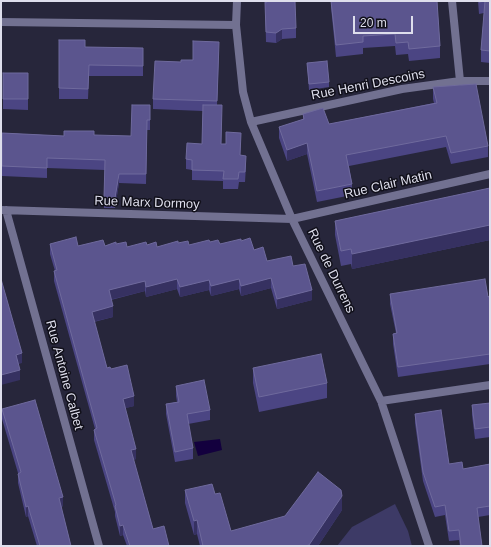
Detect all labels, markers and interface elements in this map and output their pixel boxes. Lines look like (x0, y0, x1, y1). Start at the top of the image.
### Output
scale bar (355, 8, 415, 34)
text: 20 m (360, 16, 387, 30)
street label: Rue Henri Descoins (310, 66, 426, 104)
street label: Rue Clair Matin (343, 167, 433, 203)
street label: Rue Marx Dormoy (94, 193, 200, 213)
street label: Rue de Durrens (304, 226, 358, 316)
street label: Rue Antoine Calbet (42, 319, 86, 431)

